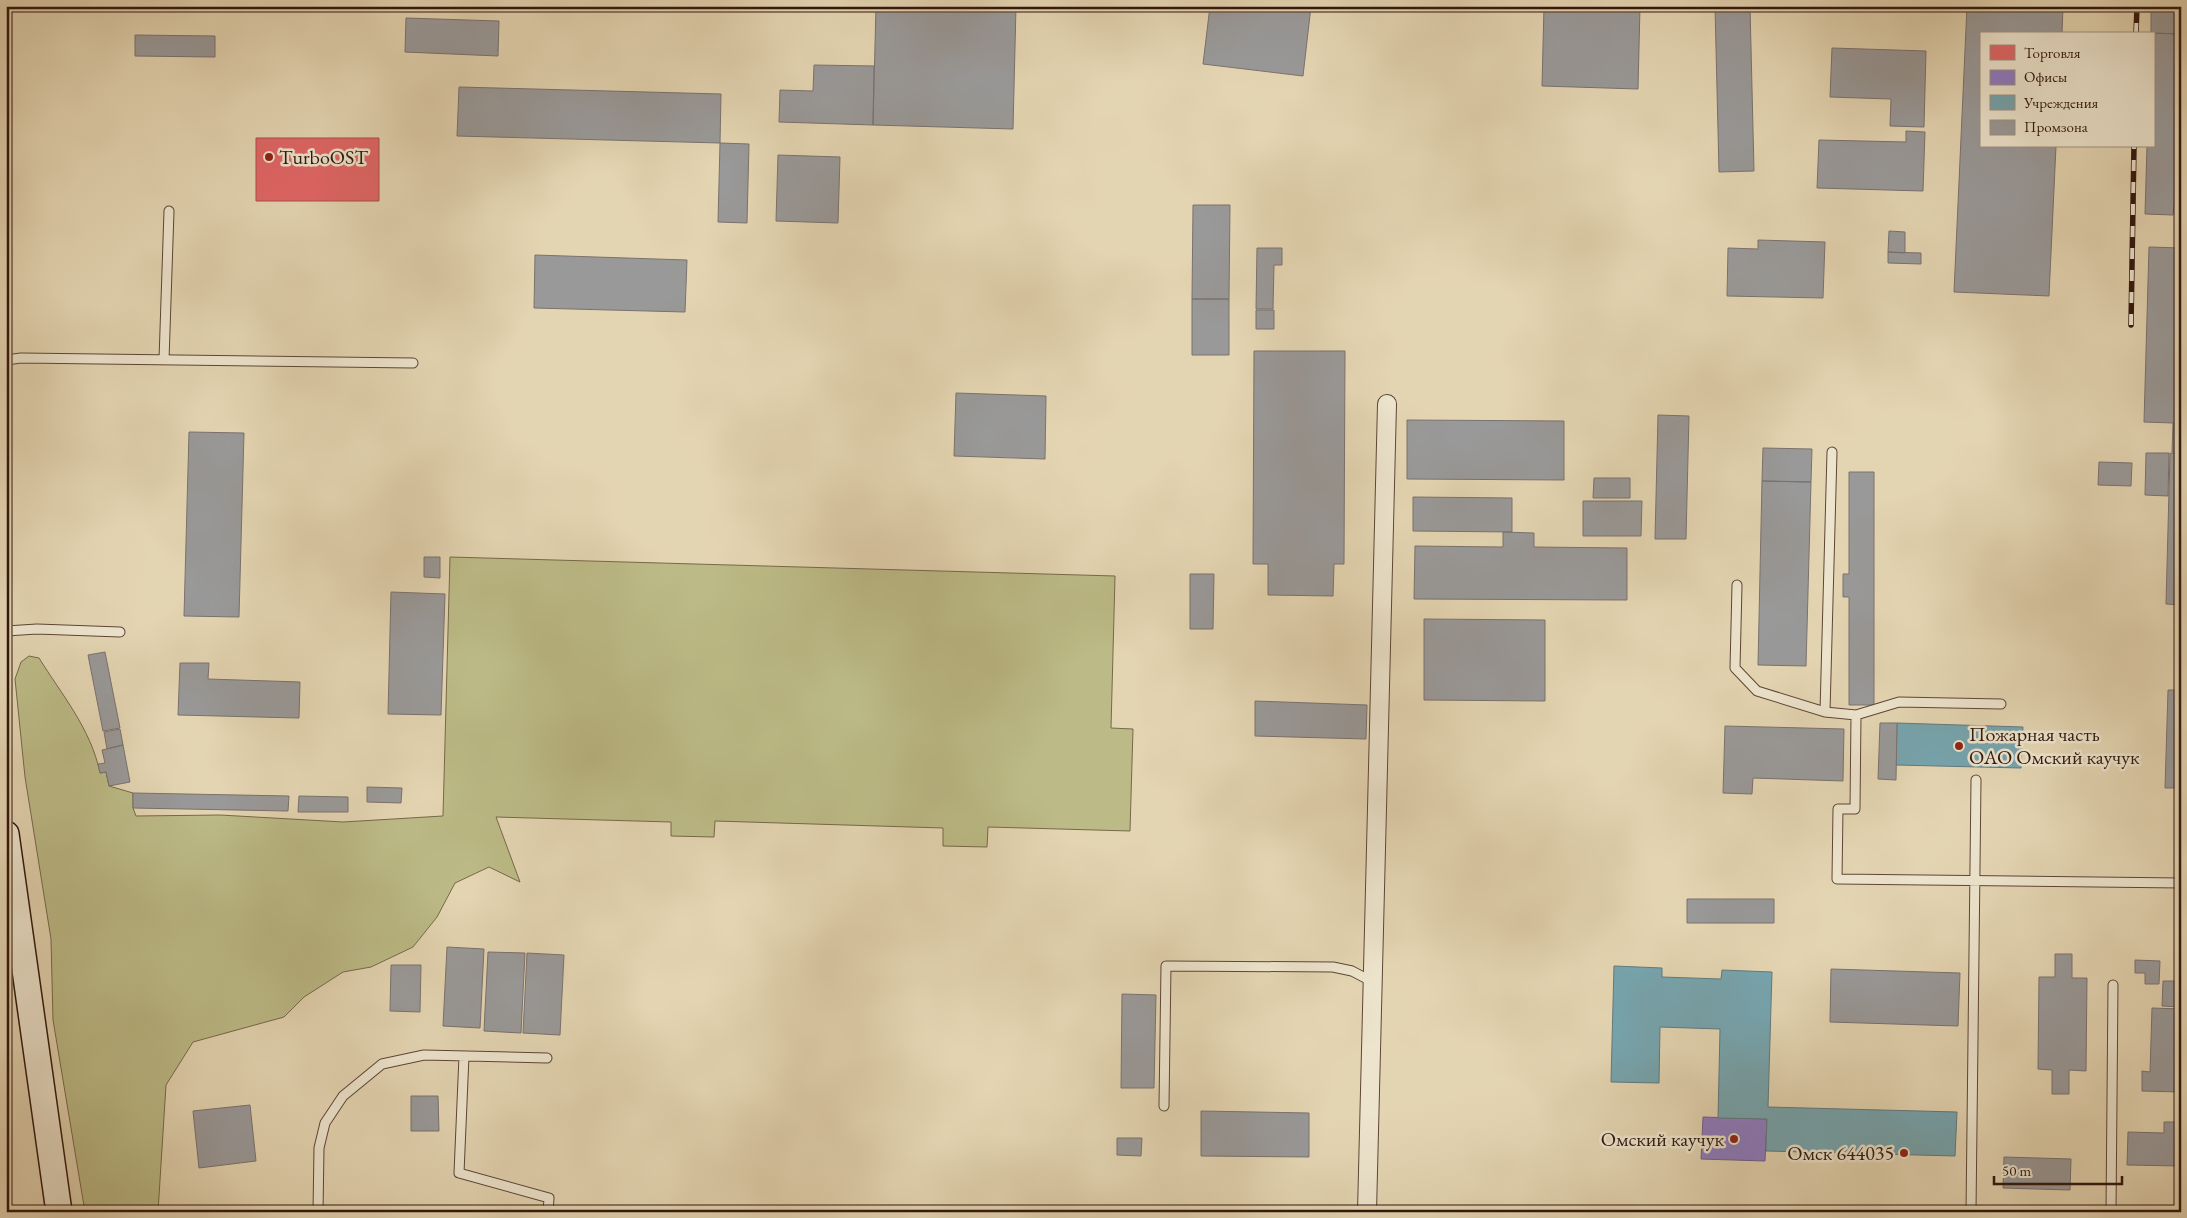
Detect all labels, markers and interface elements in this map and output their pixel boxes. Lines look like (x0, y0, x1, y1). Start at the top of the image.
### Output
legend (1980, 32, 2154, 148)
text: Торговля (2024, 43, 2081, 62)
text: Офисы (2024, 67, 2067, 86)
text: Учреждения (2023, 93, 2099, 112)
text: Промзона (2024, 117, 2088, 136)
place label: TurboOST (279, 144, 368, 170)
marker: TurboOST (263, 151, 275, 163)
place label: Пожарная часть ОАО Омский каучук (1969, 721, 2140, 770)
marker: Пожарная часть ОАО Омский каучук (1953, 740, 1965, 752)
place label: Омский каучук (1601, 1126, 1724, 1152)
marker: Омский каучук (1728, 1133, 1740, 1145)
place label: Омск 644035 (1787, 1140, 1894, 1166)
marker: Омск 644035 (1898, 1147, 1910, 1159)
scale bar (1994, 1153, 2122, 1185)
text: 50 m (2002, 1161, 2031, 1180)

